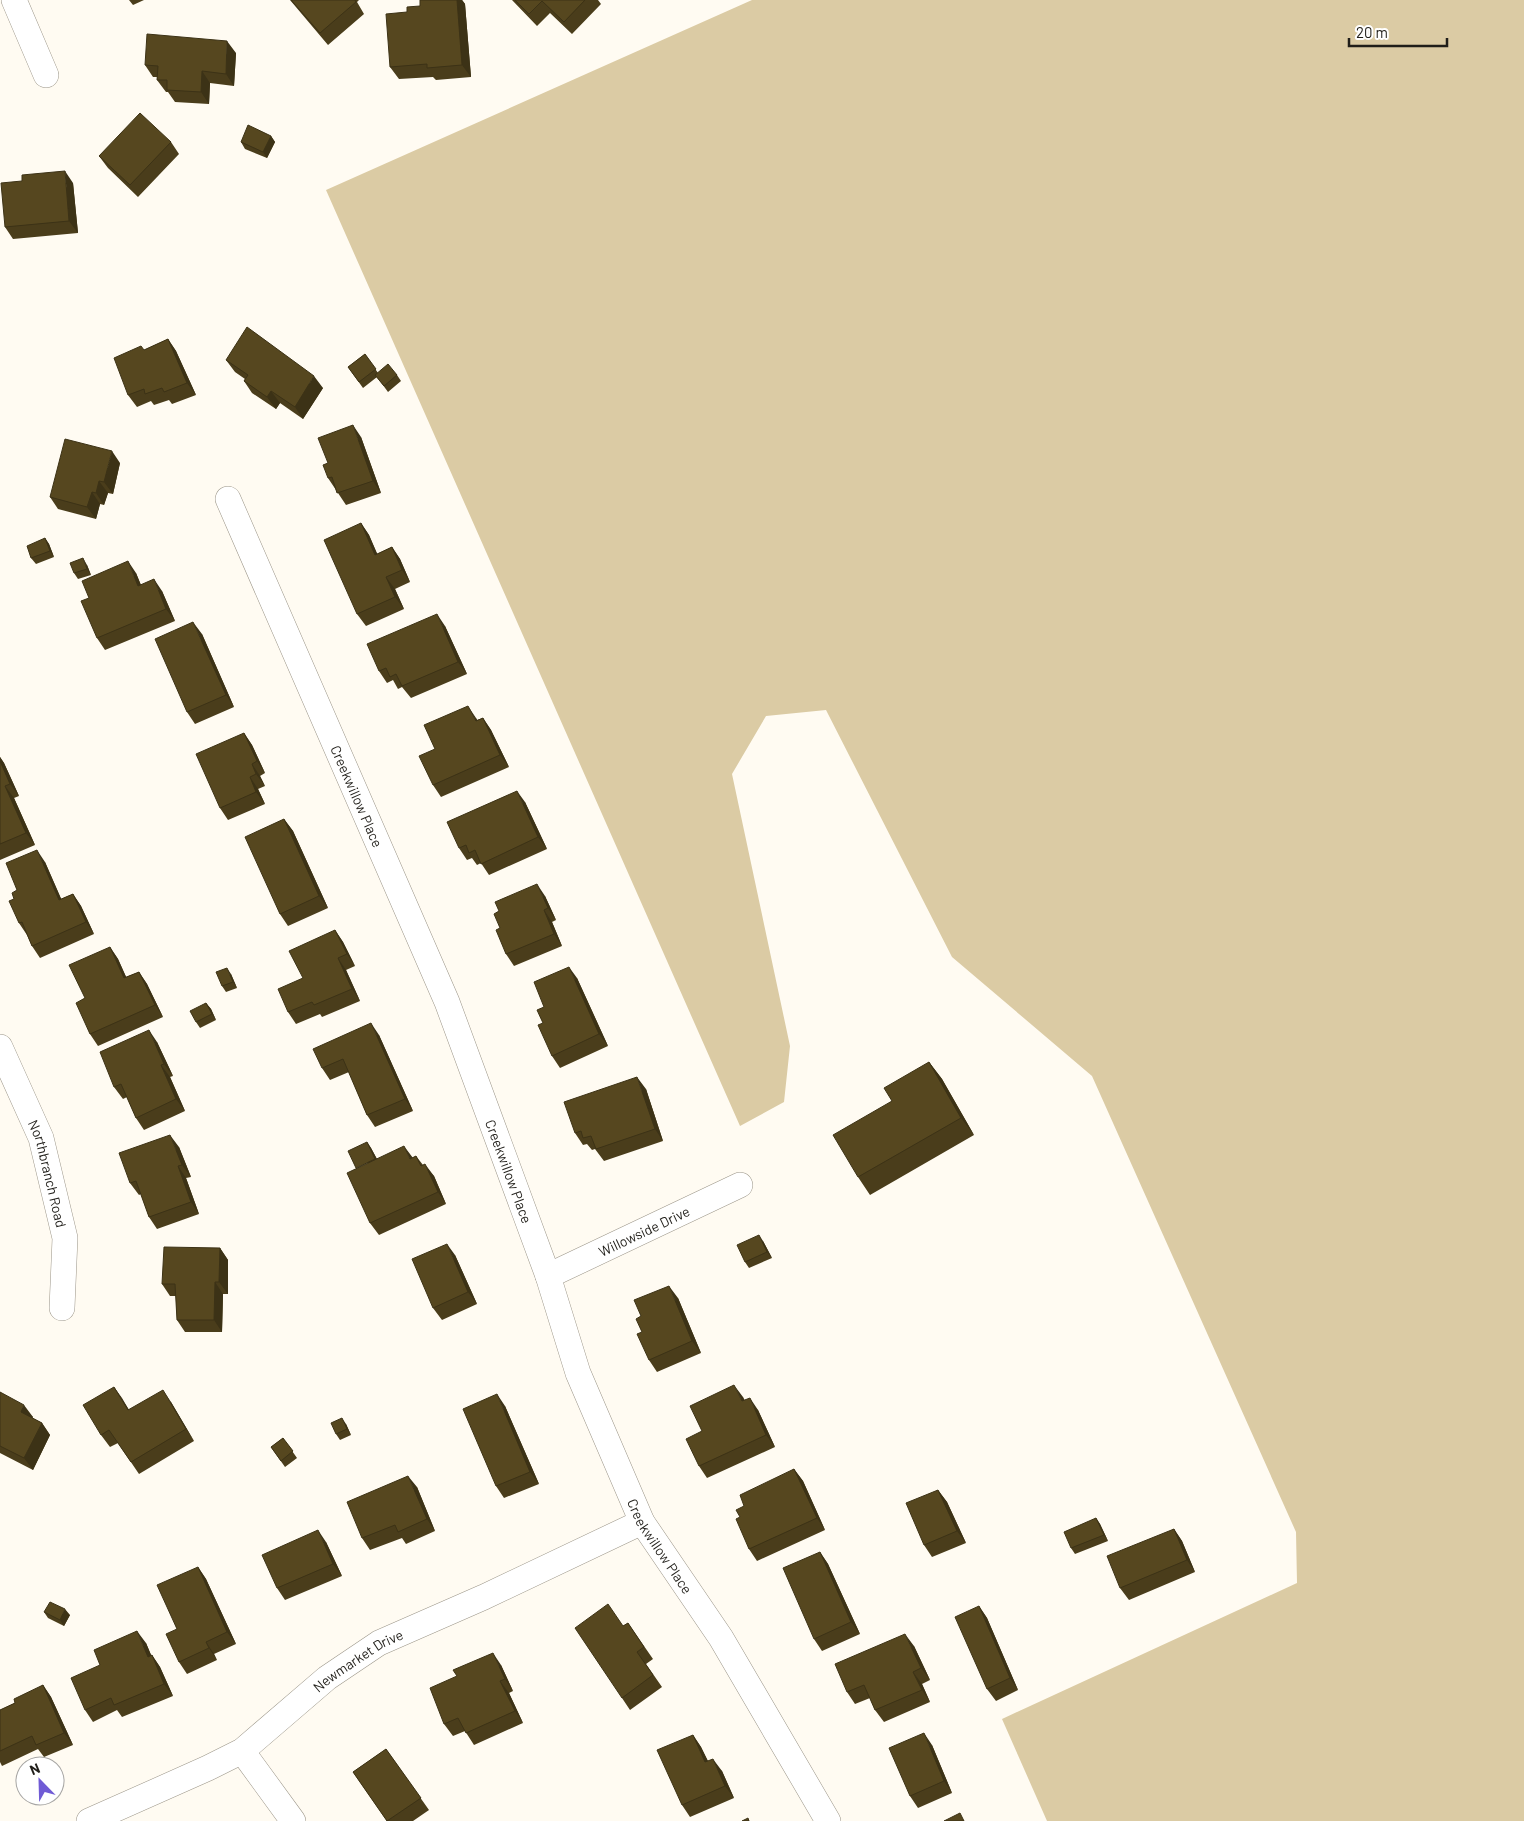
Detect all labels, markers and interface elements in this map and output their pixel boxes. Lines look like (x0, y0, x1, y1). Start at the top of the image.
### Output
scale bar (1349, 15, 1446, 47)
text: 20 m (1356, 23, 1388, 41)
street label: Creekwillow Place (328, 743, 387, 850)
street label: Northbranch Road (25, 1117, 71, 1229)
street label: Creekwillow Place (483, 1117, 536, 1225)
street label: Willowside Drive (595, 1202, 692, 1259)
street label: Creekwillow Place (624, 1496, 696, 1596)
street label: Newmarket Drive (309, 1625, 405, 1695)
north arrow (15, 1756, 65, 1806)
text: N (27, 1759, 42, 1778)

